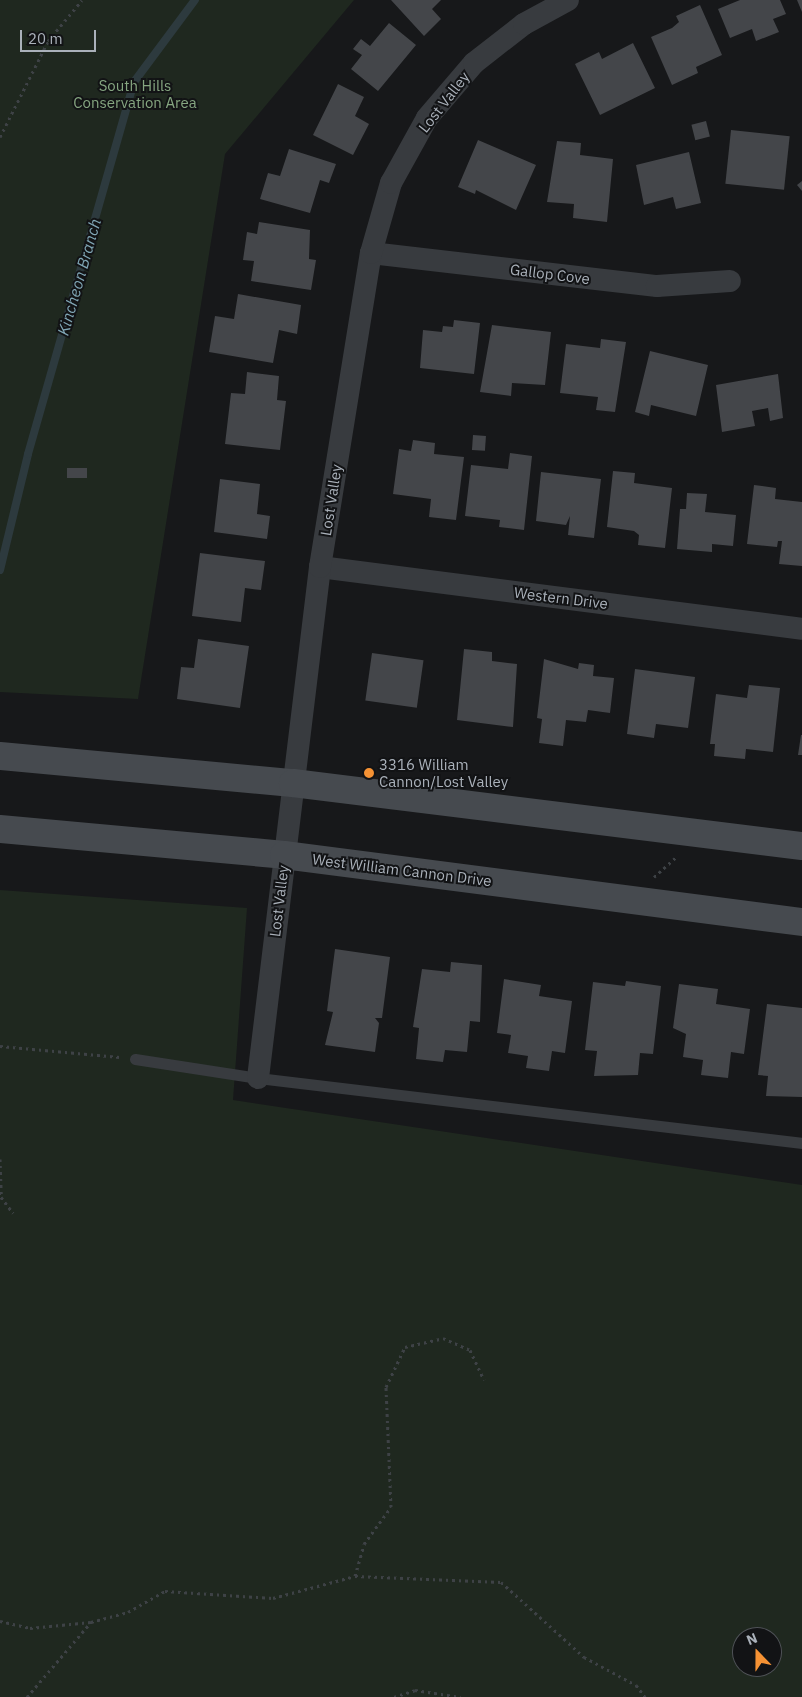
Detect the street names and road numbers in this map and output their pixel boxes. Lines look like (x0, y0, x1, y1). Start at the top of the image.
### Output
street label: Lost Valley (415, 68, 473, 136)
street label: Gallop Cove (509, 260, 591, 288)
street label: Lost Valley (316, 463, 346, 537)
street label: Western Drive (513, 583, 609, 613)
street label: West William Cannon Drive (311, 850, 493, 890)
street label: Lost Valley (266, 864, 292, 938)

